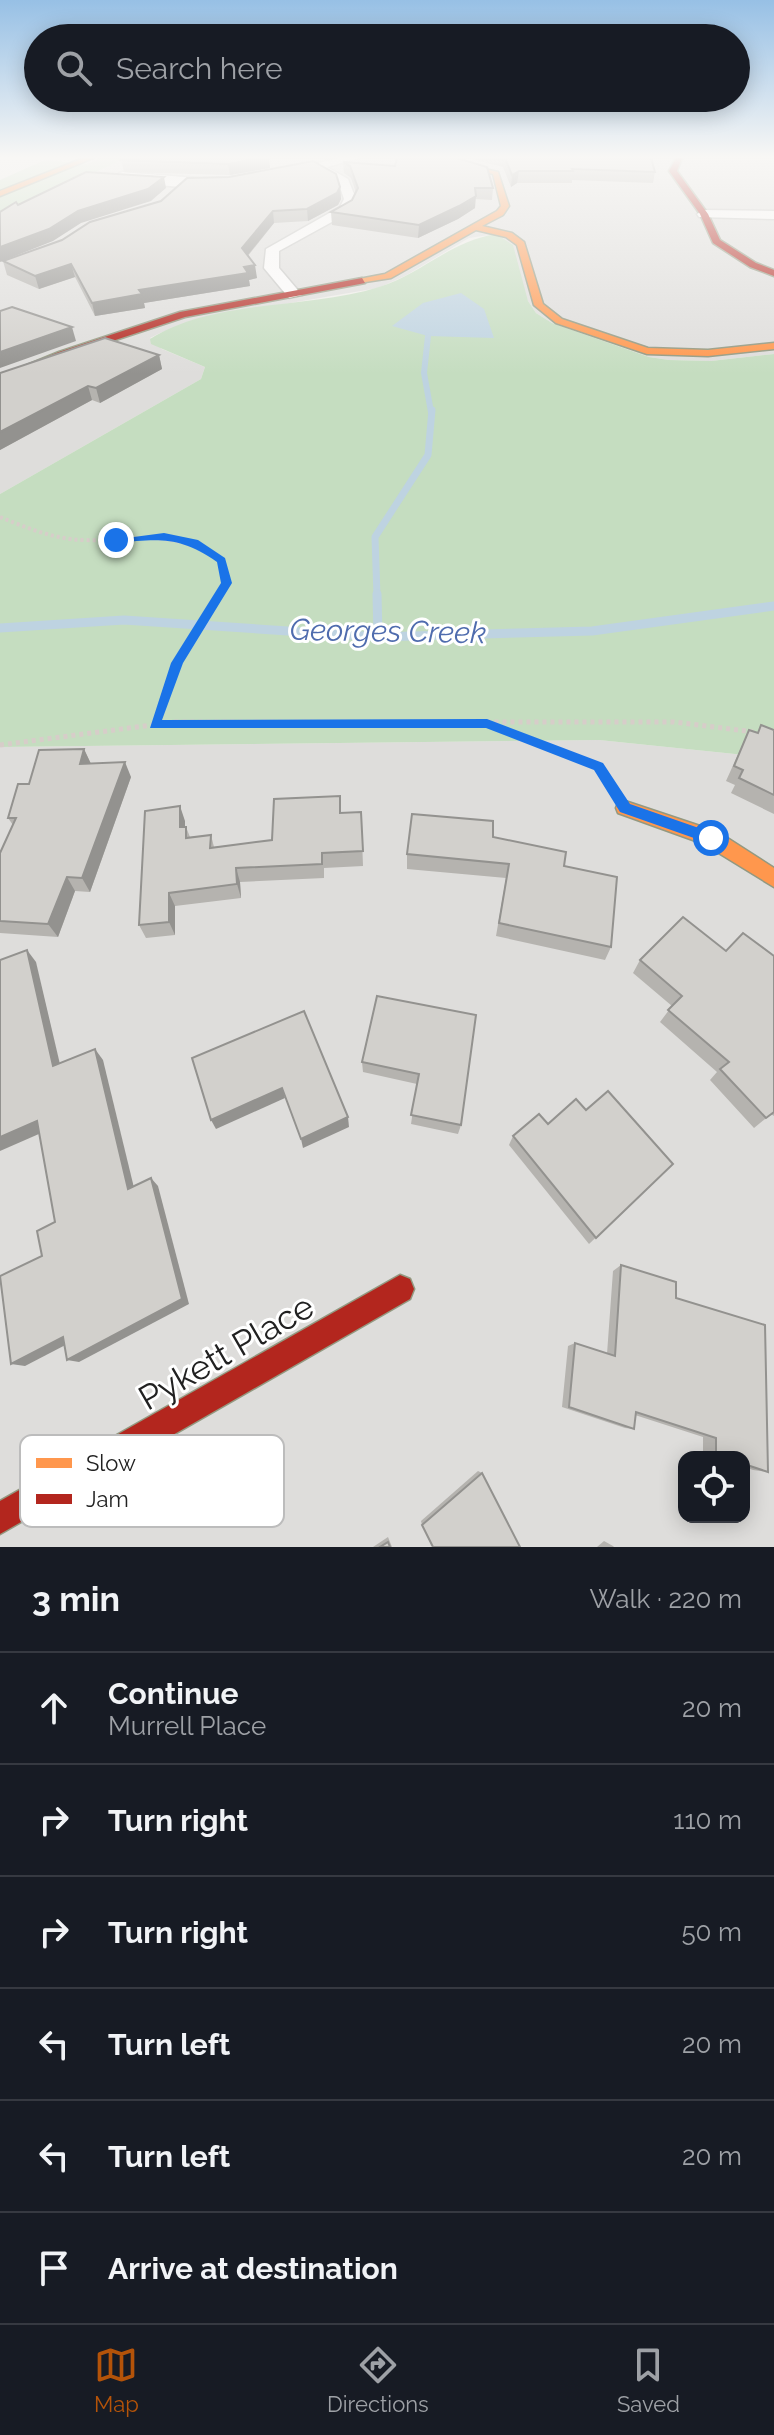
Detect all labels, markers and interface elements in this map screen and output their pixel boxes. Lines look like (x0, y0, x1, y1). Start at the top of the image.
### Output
search box (24, 24, 750, 112)
icon: search (52, 46, 96, 90)
text: Search here (116, 51, 283, 86)
route end (98, 522, 134, 558)
water label: Georges Creek (289, 612, 487, 650)
route start (693, 820, 729, 856)
street label: Pykett Place (131, 1286, 321, 1418)
legend (20, 1435, 284, 1527)
text: Slow (86, 1450, 136, 1476)
map controls (678, 1451, 750, 1523)
button: locate (678, 1451, 750, 1523)
text: Jam (86, 1486, 129, 1512)
text: 3 min (32, 1579, 120, 1619)
text: Walk · 220 m (589, 1584, 742, 1614)
text: Continue (108, 1676, 239, 1711)
icon: ahead (32, 1686, 76, 1730)
text: 20 m (682, 1693, 742, 1723)
text: Murrell Place (108, 1711, 266, 1741)
icon: right (32, 1798, 76, 1842)
text: Turn right (108, 1803, 248, 1838)
text: 110 m (673, 1805, 742, 1835)
icon: right (32, 1910, 76, 1954)
text: Turn right (108, 1915, 248, 1950)
text: 50 m (681, 1917, 742, 1947)
icon: left (32, 2022, 76, 2066)
text: Turn left (108, 2027, 230, 2062)
text: 20 m (682, 2029, 742, 2059)
icon: left (32, 2134, 76, 2178)
text: Turn left (108, 2139, 230, 2174)
text: 20 m (682, 2141, 742, 2171)
icon: arrive (32, 2246, 76, 2290)
text: Arrive at destination (108, 2251, 398, 2286)
tab: Map (94, 2343, 139, 2417)
tab: Directions (327, 2343, 429, 2417)
tab: Saved (617, 2343, 680, 2417)

